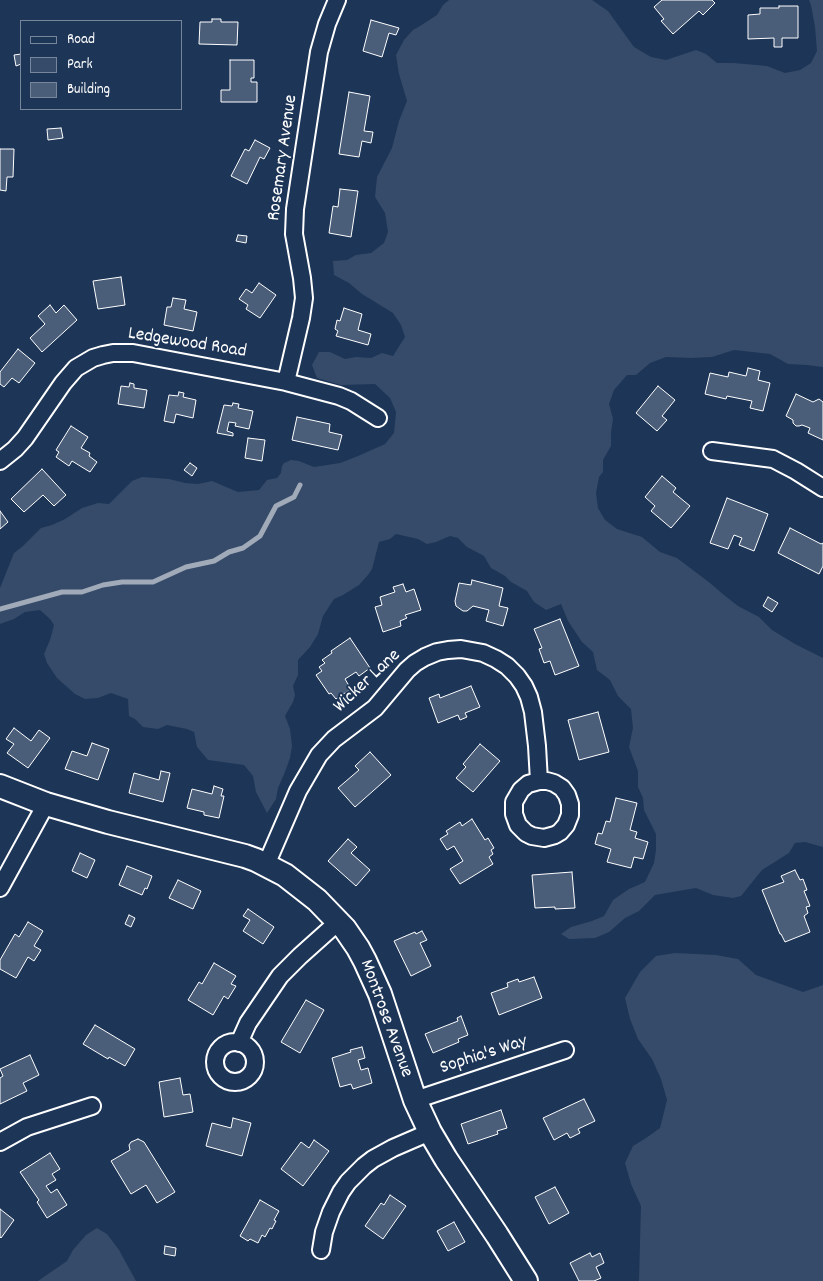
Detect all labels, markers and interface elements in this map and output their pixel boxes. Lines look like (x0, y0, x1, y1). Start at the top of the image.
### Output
legend (20, 20, 182, 110)
text: Road (67, 29, 95, 51)
text: Park (67, 54, 93, 76)
text: Building (67, 79, 110, 101)
street label: Rosemary Avenue (264, 93, 304, 223)
street label: Ledgewood Road (126, 323, 248, 365)
street label: Wicker Lane (330, 645, 406, 719)
street label: Montrose Avenue (353, 957, 417, 1081)
street label: Sophia's Way (438, 1031, 530, 1081)

